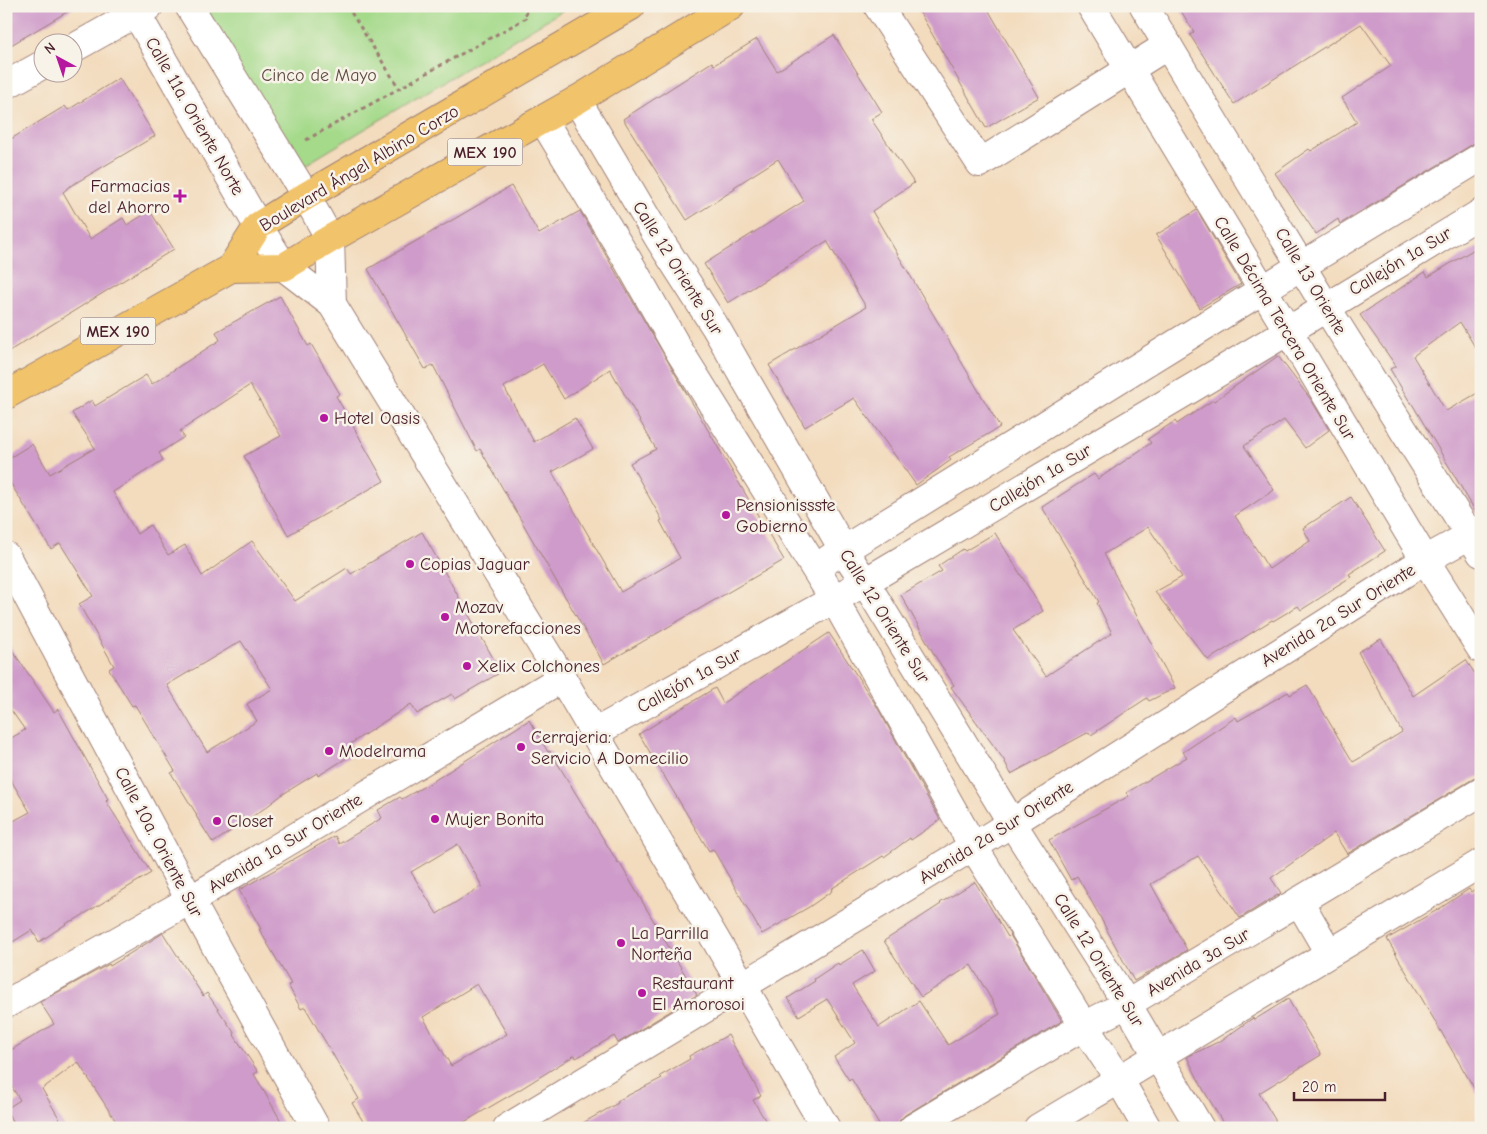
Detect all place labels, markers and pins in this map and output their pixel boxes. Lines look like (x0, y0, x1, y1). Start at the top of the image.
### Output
place label: Farmacias del Ahorro (88, 176, 170, 218)
marker: Farmacias del Ahorro (174, 190, 186, 202)
place label: Hotel Oasis (334, 408, 420, 429)
marker: Hotel Oasis (318, 412, 330, 424)
place label: Pensionissste Gobierno (736, 495, 836, 537)
marker: Pensionissste Gobierno (720, 509, 732, 521)
place label: Copias Jaguar (420, 554, 531, 575)
marker: Copias Jaguar (404, 558, 416, 570)
place label: Mozav Motorefacciones (455, 597, 581, 639)
marker: Mozav Motorefacciones (439, 611, 451, 623)
place label: Xelix Colchones (477, 656, 600, 677)
marker: Xelix Colchones (461, 660, 473, 672)
place label: Cerrajeria: Servicio A Domecilio (531, 727, 689, 769)
place label: Modelrama (339, 741, 426, 762)
marker: Cerrajeria: Servicio A Domecilio (515, 741, 527, 753)
marker: Modelrama (323, 745, 335, 757)
place label: Mujer Bonita (445, 809, 544, 830)
place label: Closet (227, 811, 274, 832)
marker: Mujer Bonita (429, 813, 441, 825)
marker: Closet (211, 815, 223, 827)
place label: La Parrilla Norteña (631, 923, 709, 965)
marker: La Parrilla Norteña (615, 937, 627, 949)
place label: Restaurant El Amorosoi (652, 973, 745, 1015)
marker: Restaurant El Amorosoi (636, 987, 648, 999)

